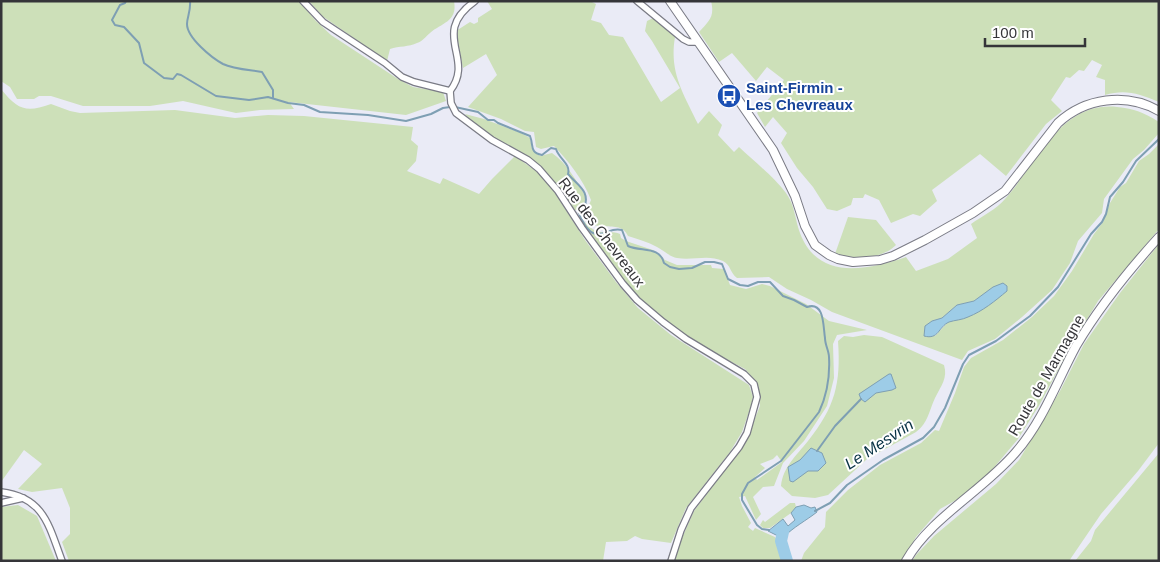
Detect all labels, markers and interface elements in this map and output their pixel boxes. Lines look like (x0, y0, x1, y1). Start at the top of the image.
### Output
scale bar (985, 15, 1085, 47)
text: 100 m (992, 24, 1034, 41)
place label: Saint-Firmin - Les Chevreaux (746, 79, 853, 113)
bus stop icon: Saint-Firmin - Les Chevreaux (716, 83, 742, 109)
street label: Rue des Chevreaux (555, 174, 649, 290)
street label: Route de Marmagne (1004, 312, 1088, 438)
water label: Le Mesvrin (842, 416, 917, 472)

